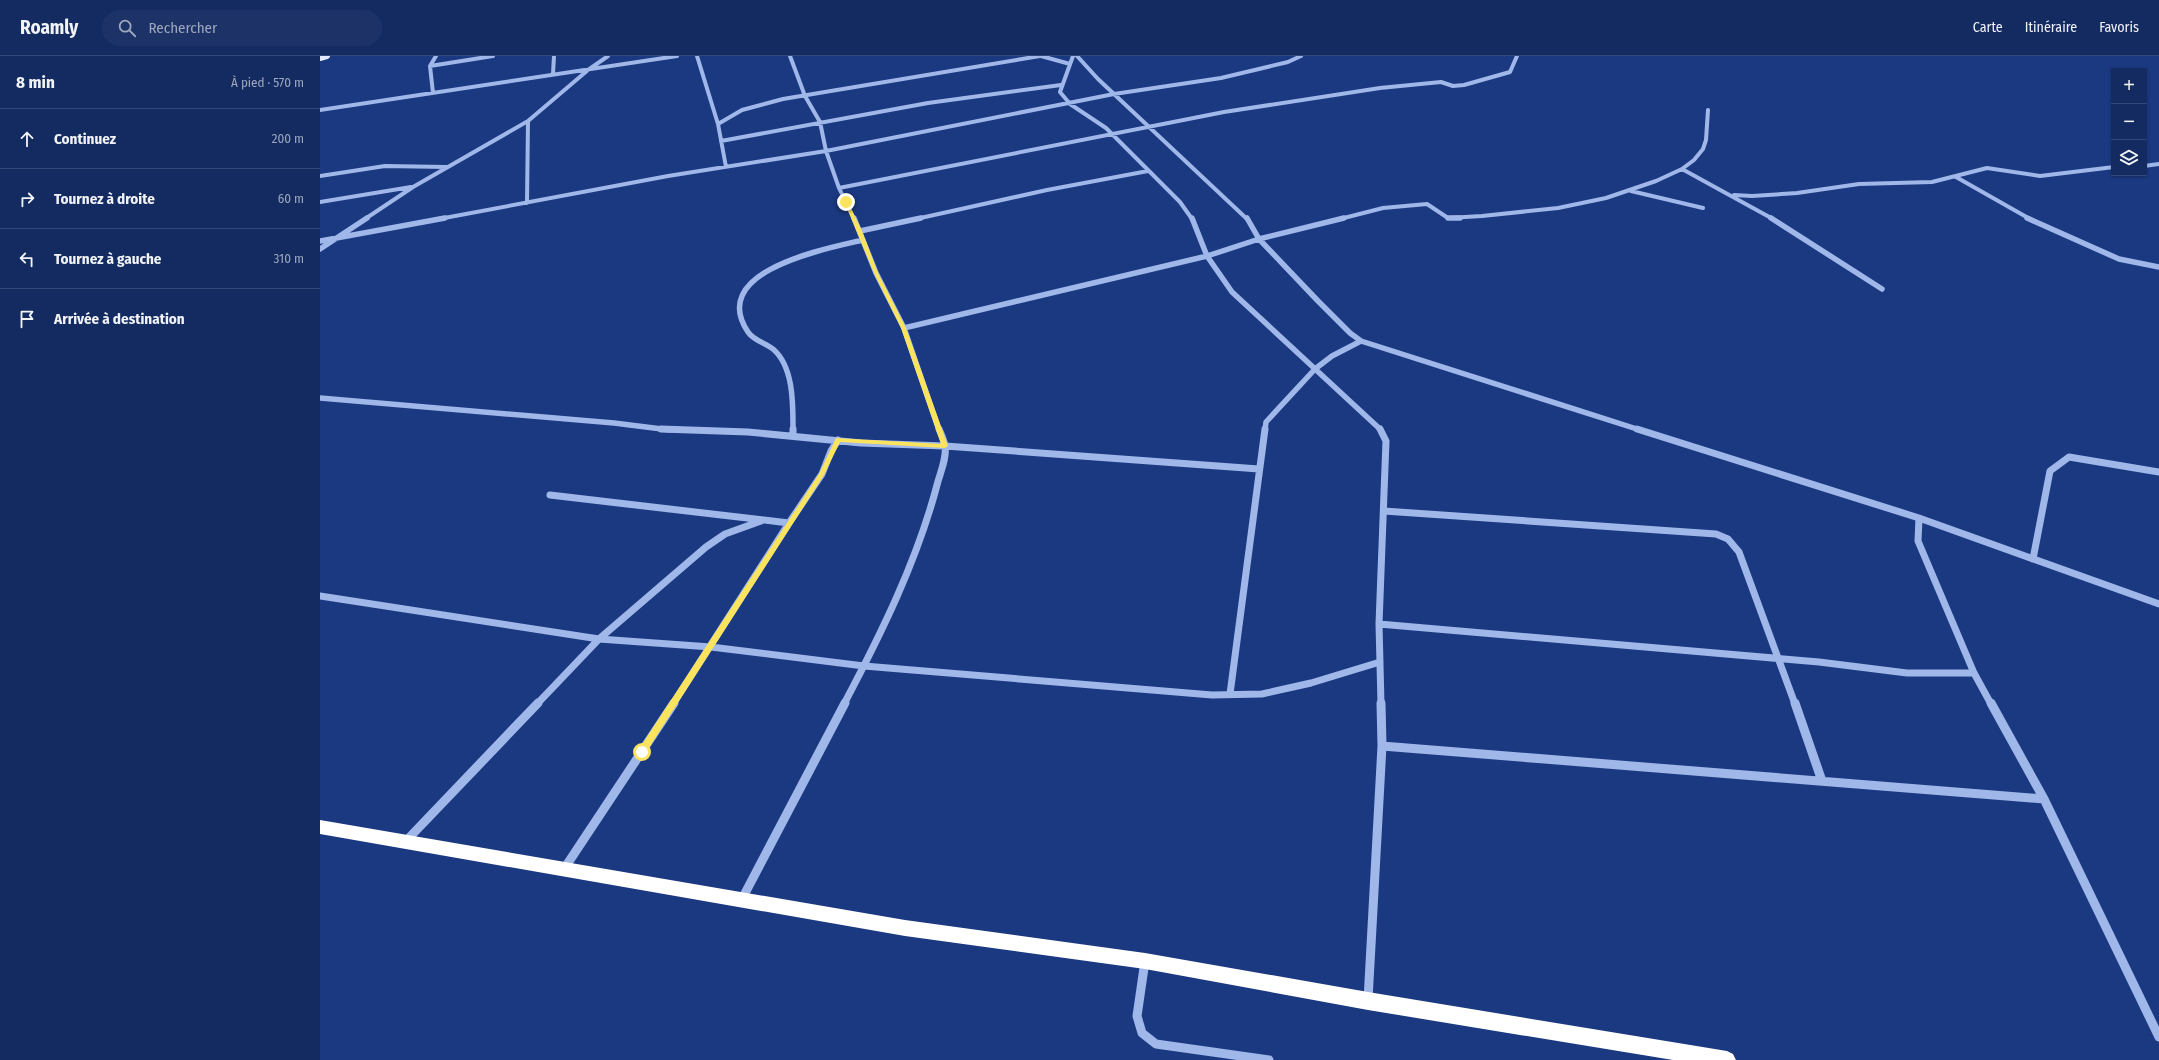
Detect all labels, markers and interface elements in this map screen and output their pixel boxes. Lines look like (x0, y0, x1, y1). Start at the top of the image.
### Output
search box (102, 10, 382, 46)
text: Roamly (20, 16, 78, 39)
icon: search (116, 17, 138, 39)
text: Rechercher (148, 19, 217, 37)
text: Carte (1973, 19, 2003, 36)
text: Itinéraire (2025, 19, 2077, 36)
text: Favoris (2099, 19, 2139, 36)
map controls (2111, 68, 2147, 176)
button: + (2111, 68, 2147, 104)
text: 8 min (16, 72, 55, 93)
text: À pied · 570 m (231, 75, 304, 90)
button: − (2111, 104, 2147, 140)
icon: ahead (16, 128, 38, 150)
text: Continuez (54, 130, 116, 148)
text: 200 m (272, 131, 304, 146)
button: layers (2111, 140, 2147, 176)
icon: right (16, 188, 38, 210)
text: Tournez à droite (54, 190, 155, 208)
text: 60 m (278, 191, 304, 206)
route end (837, 193, 855, 211)
icon: left (16, 248, 38, 270)
text: Tournez à gauche (54, 250, 161, 268)
text: 310 m (274, 251, 304, 266)
icon: arrive (16, 308, 38, 330)
text: Arrivée à destination (54, 310, 185, 328)
route start (633, 743, 651, 761)

